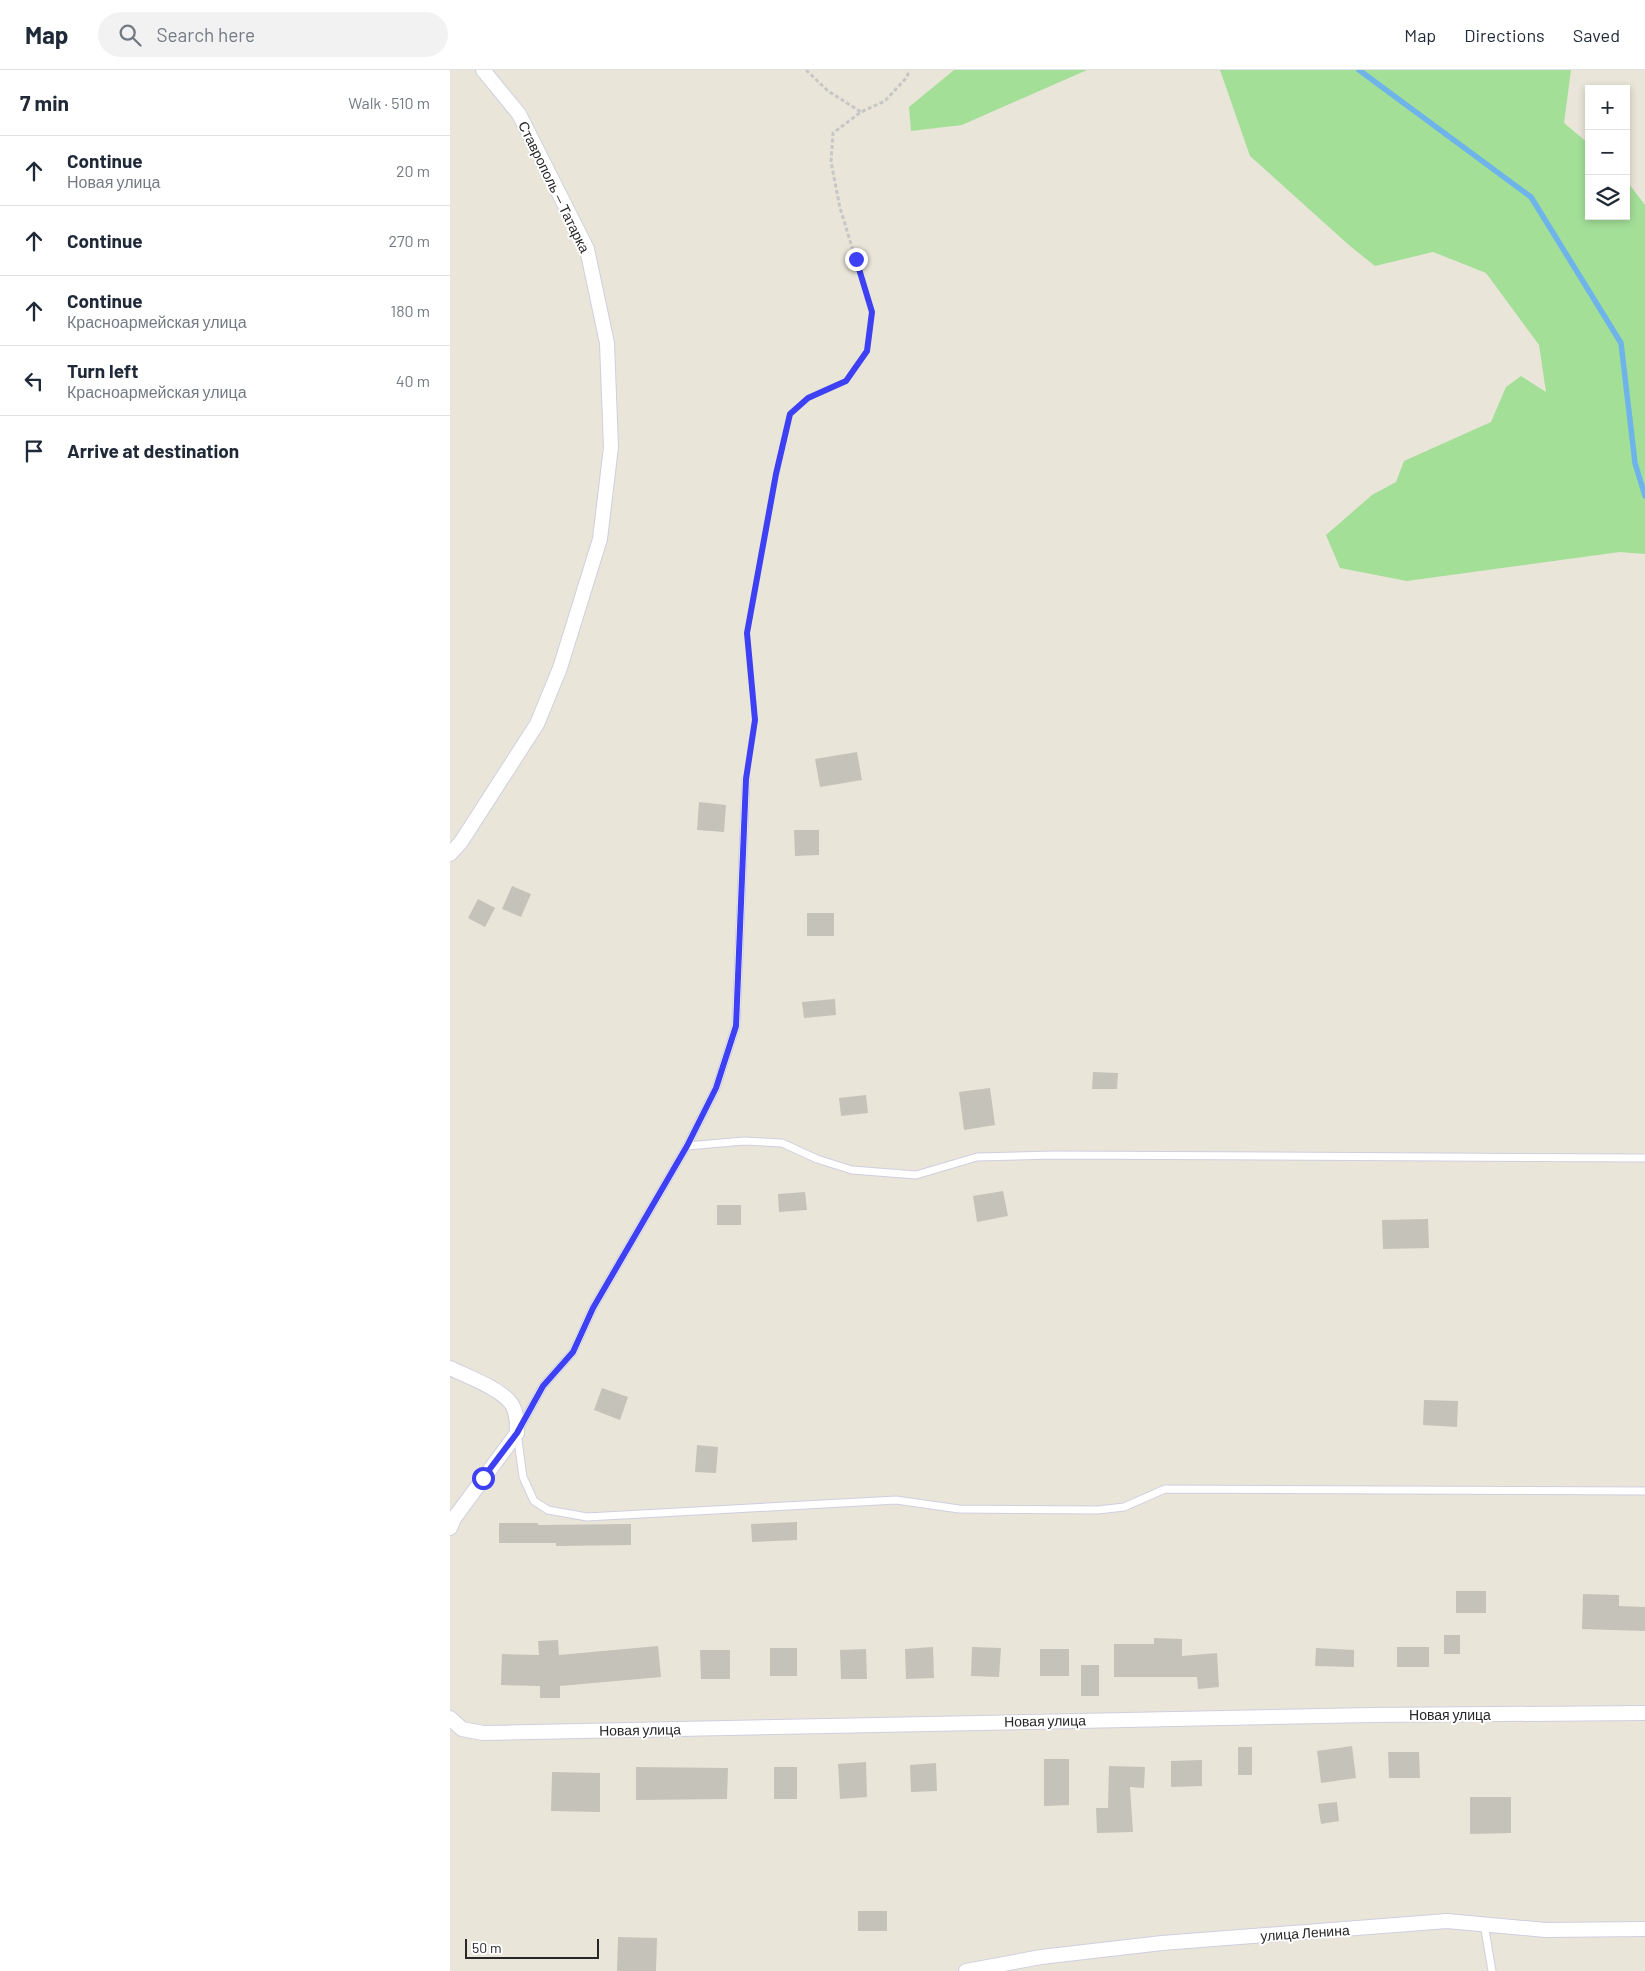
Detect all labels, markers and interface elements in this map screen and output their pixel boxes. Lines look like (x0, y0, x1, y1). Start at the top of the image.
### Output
search box (98, 12, 448, 57)
text: Map (25, 20, 68, 49)
icon: search (116, 21, 144, 49)
text: Search here (156, 23, 255, 46)
text: Map (1404, 24, 1436, 46)
text: Directions (1464, 24, 1545, 46)
text: Saved (1573, 24, 1620, 46)
map controls (1585, 85, 1630, 220)
button: + (1585, 85, 1630, 130)
text: 7 min (20, 90, 69, 115)
text: Walk · 510 m (348, 93, 430, 112)
street label: Ставрополь — Татарка (515, 118, 594, 256)
button: − (1585, 130, 1630, 175)
text: Continue (67, 149, 143, 172)
icon: ahead (20, 157, 48, 185)
text: 20 m (396, 161, 430, 180)
text: Новая улица (67, 172, 161, 191)
button: layers (1585, 175, 1630, 220)
icon: ahead (20, 227, 48, 255)
text: Continue (67, 229, 143, 252)
text: 270 m (388, 231, 430, 250)
route end (845, 248, 868, 271)
text: Continue (67, 289, 143, 312)
icon: ahead (20, 297, 48, 325)
text: 180 m (391, 301, 430, 320)
text: Красноармейская улица (67, 312, 247, 331)
text: Turn left (67, 359, 138, 382)
icon: left (20, 367, 48, 395)
text: 40 m (396, 371, 430, 390)
text: Красноармейская улица (67, 382, 247, 401)
icon: arrive (20, 437, 48, 465)
text: Arrive at destination (67, 439, 239, 462)
route start (472, 1467, 495, 1490)
street label: Новая улица (1409, 1706, 1491, 1723)
street label: Новая улица (1004, 1711, 1086, 1730)
street label: Новая улица (599, 1720, 681, 1739)
street label: улица Ленина (1260, 1921, 1350, 1944)
scale bar (465, 1936, 599, 1959)
text: 50 m (472, 1939, 501, 1956)

